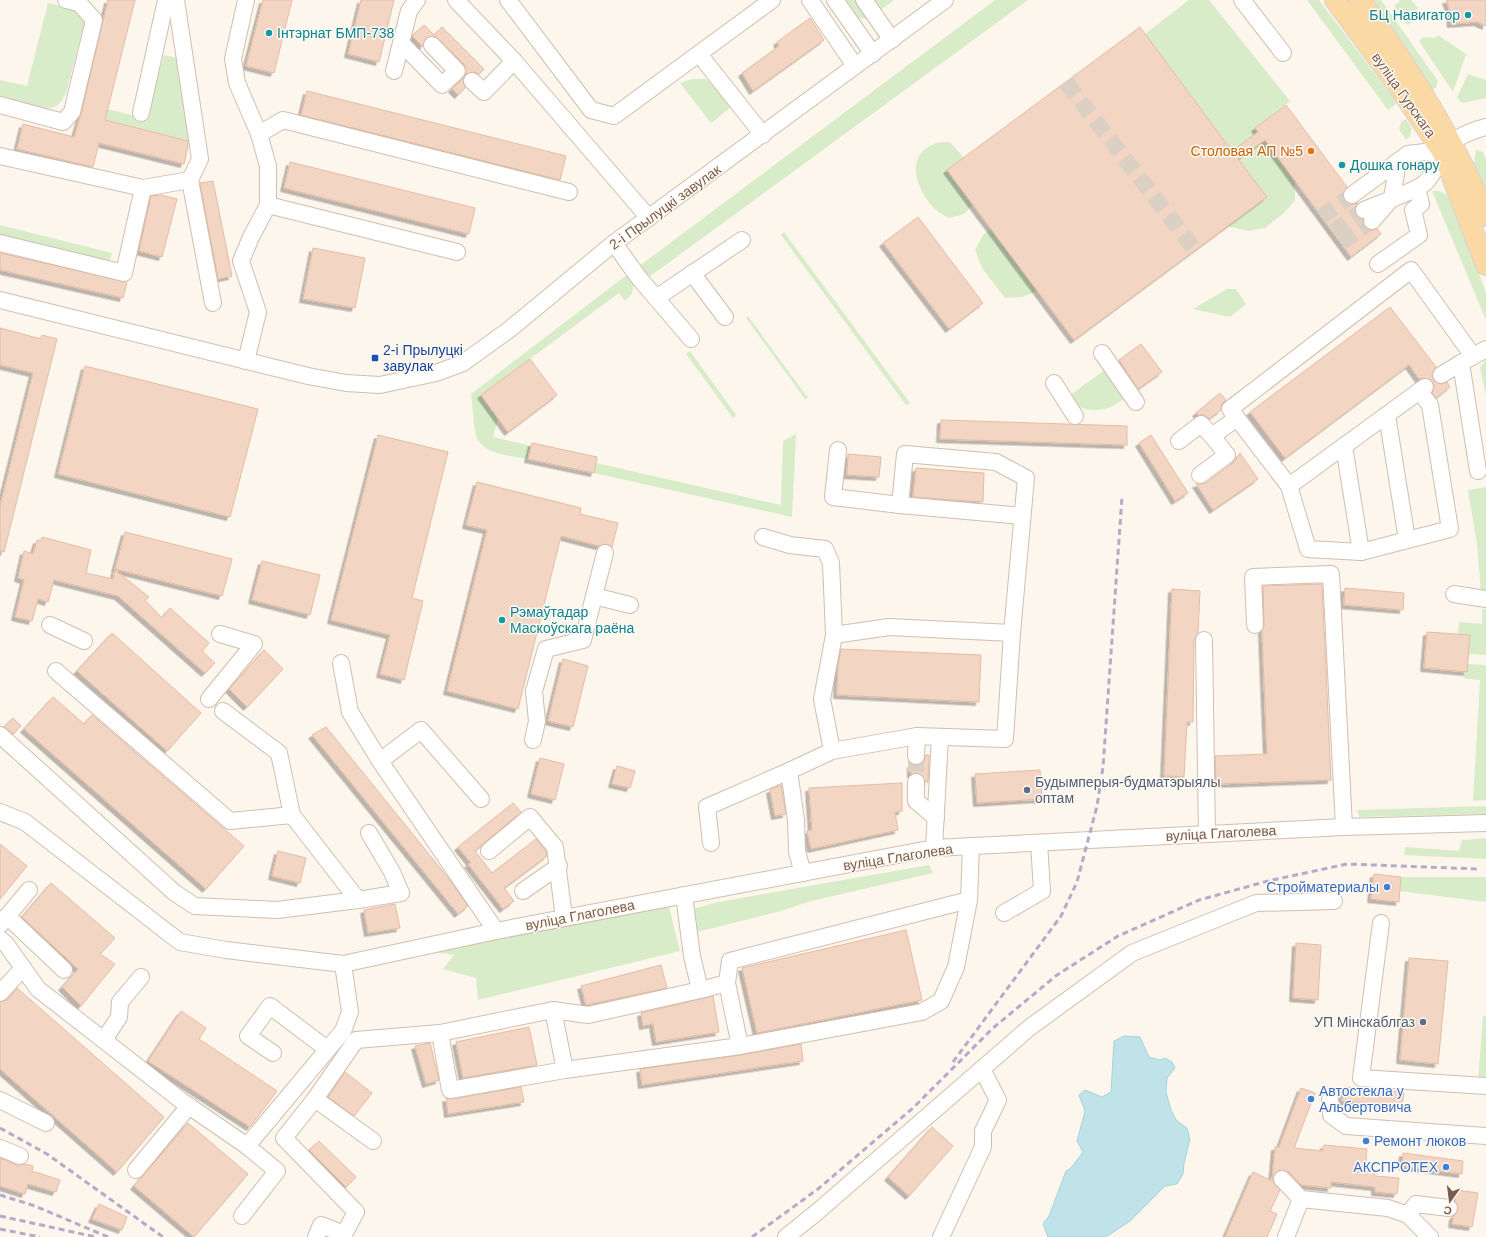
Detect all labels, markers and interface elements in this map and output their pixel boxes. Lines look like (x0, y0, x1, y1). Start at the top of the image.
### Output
place label: БЦ Навигатор (1369, 7, 1460, 23)
marker: БЦ Навигатор (1463, 10, 1473, 20)
place label: Інтэрнат БМП-738 (277, 25, 395, 41)
marker: Інтэрнат БМП-738 (264, 28, 274, 38)
street label: вуліца Гурскага (1369, 50, 1439, 141)
place label: Столовая АП №5 (1191, 143, 1303, 159)
marker: Столовая АП №5 (1306, 146, 1316, 156)
place label: Дошка гонару (1350, 157, 1440, 173)
marker: Дошка гонару (1337, 160, 1347, 170)
street label: 2-і Прылуцкі завулак (606, 161, 725, 253)
place label: 2-і Прылуцкі завулак (383, 342, 463, 374)
marker: 2-і Прылуцкі завулак (370, 353, 380, 363)
place label: Рэмаўтадар Маскоўскага раёна (510, 604, 634, 636)
marker: Рэмаўтадар Маскоўскага раёна (497, 615, 507, 625)
place label: Будымперыя-будматэрыялы оптам (1035, 774, 1220, 806)
marker: Будымперыя-будматэрыялы оптам (1022, 785, 1032, 795)
street label: вуліца Глаголева (1165, 822, 1277, 844)
street label: вуліца Глаголева (842, 840, 954, 874)
place label: Стройматериалы (1266, 879, 1379, 895)
marker: Стройматериалы (1382, 882, 1392, 892)
street label: вуліца Глаголева (524, 897, 636, 933)
place label: УП Мінскаблгаз (1314, 1014, 1415, 1030)
marker: УП Мінскаблгаз (1418, 1017, 1428, 1027)
place label: Автостекла у Альбертовича (1319, 1083, 1412, 1115)
marker: Автостекла у Альбертовича (1306, 1094, 1316, 1104)
place label: Ремонт люков (1374, 1133, 1466, 1149)
marker: Ремонт люков (1361, 1136, 1371, 1146)
place label: АКСПРОТЕХ (1353, 1159, 1439, 1175)
marker: АКСПРОТЕХ (1441, 1162, 1451, 1172)
north arrow (1430, 1181, 1470, 1221)
text: С (1442, 1204, 1453, 1217)

